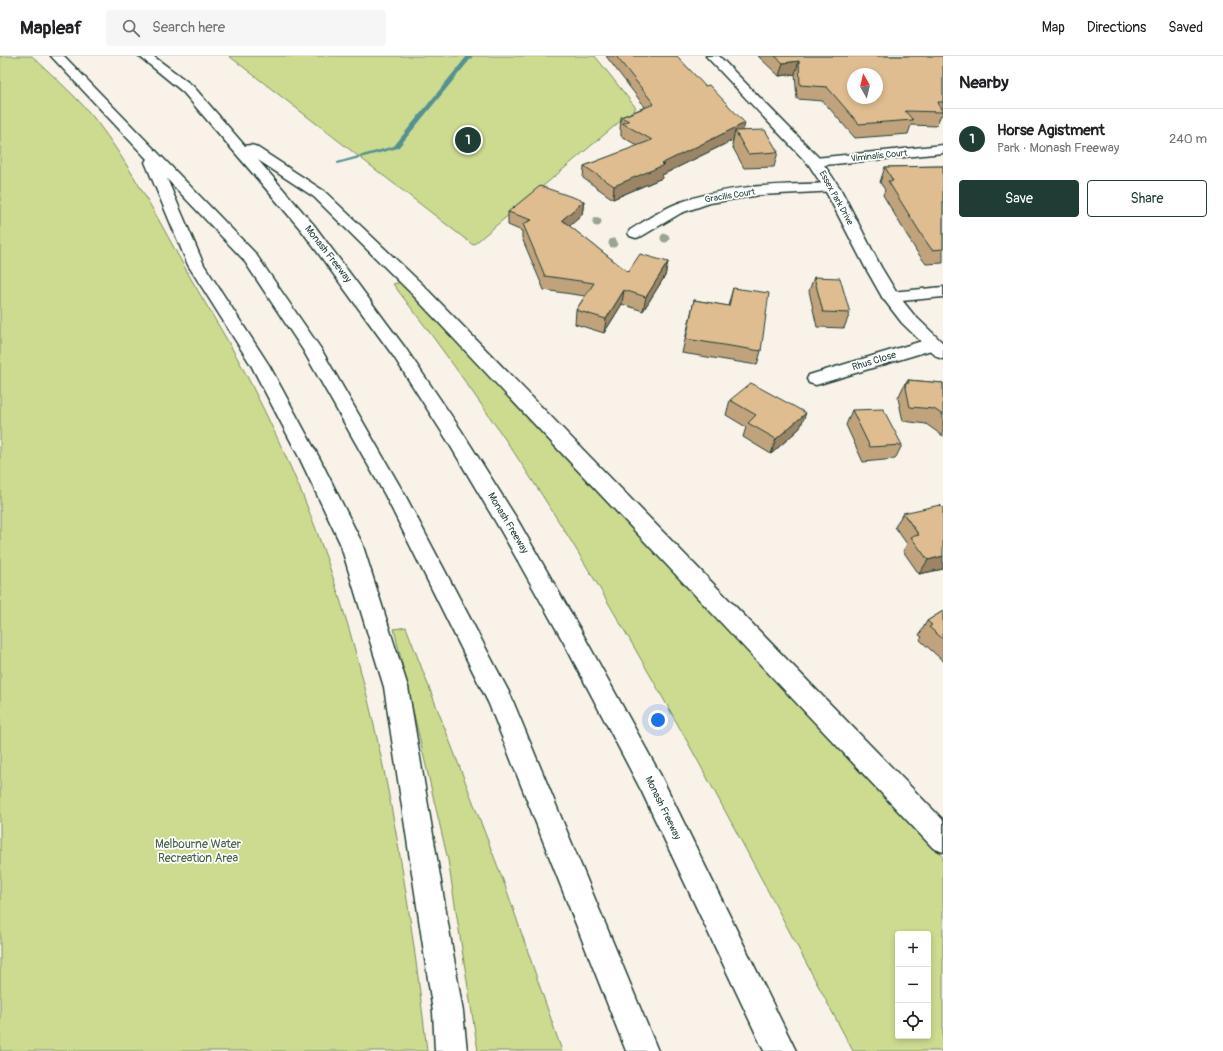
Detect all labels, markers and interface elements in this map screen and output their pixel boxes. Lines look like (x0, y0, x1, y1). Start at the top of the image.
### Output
search box (106, 10, 386, 46)
text: Mapleaf (20, 16, 82, 40)
icon: search (120, 17, 142, 39)
text: Search here (152, 18, 225, 37)
text: Map (1042, 19, 1065, 36)
text: Directions (1087, 19, 1146, 36)
text: Saved (1168, 19, 1203, 36)
north arrow (847, 68, 883, 104)
text: Nearby (959, 72, 1008, 93)
text: Horse Agistment (997, 121, 1105, 140)
pin: 1 (455, 125, 481, 155)
text: 1 (969, 131, 975, 147)
text: 240 m (1169, 131, 1207, 147)
text: Park · Monash Freeway (997, 140, 1119, 156)
street label: Viminalis Court (850, 148, 908, 164)
street label: Essex Park Drive (817, 169, 856, 228)
button: Save (959, 180, 1079, 217)
button: Share (1087, 180, 1207, 217)
street label: Gracilis Court (704, 187, 756, 205)
street label: Monash Freeway (302, 223, 354, 285)
street label: Rhus Close (850, 349, 898, 373)
street label: Monash Freeway (485, 490, 531, 556)
your location (648, 710, 668, 730)
street label: Monash Freeway (642, 774, 684, 842)
park label: Melbourne Water Recreation Area (155, 837, 242, 866)
map controls (895, 931, 931, 1039)
button: + (895, 931, 931, 967)
button: − (895, 967, 931, 1003)
button: locate (895, 1003, 931, 1039)

